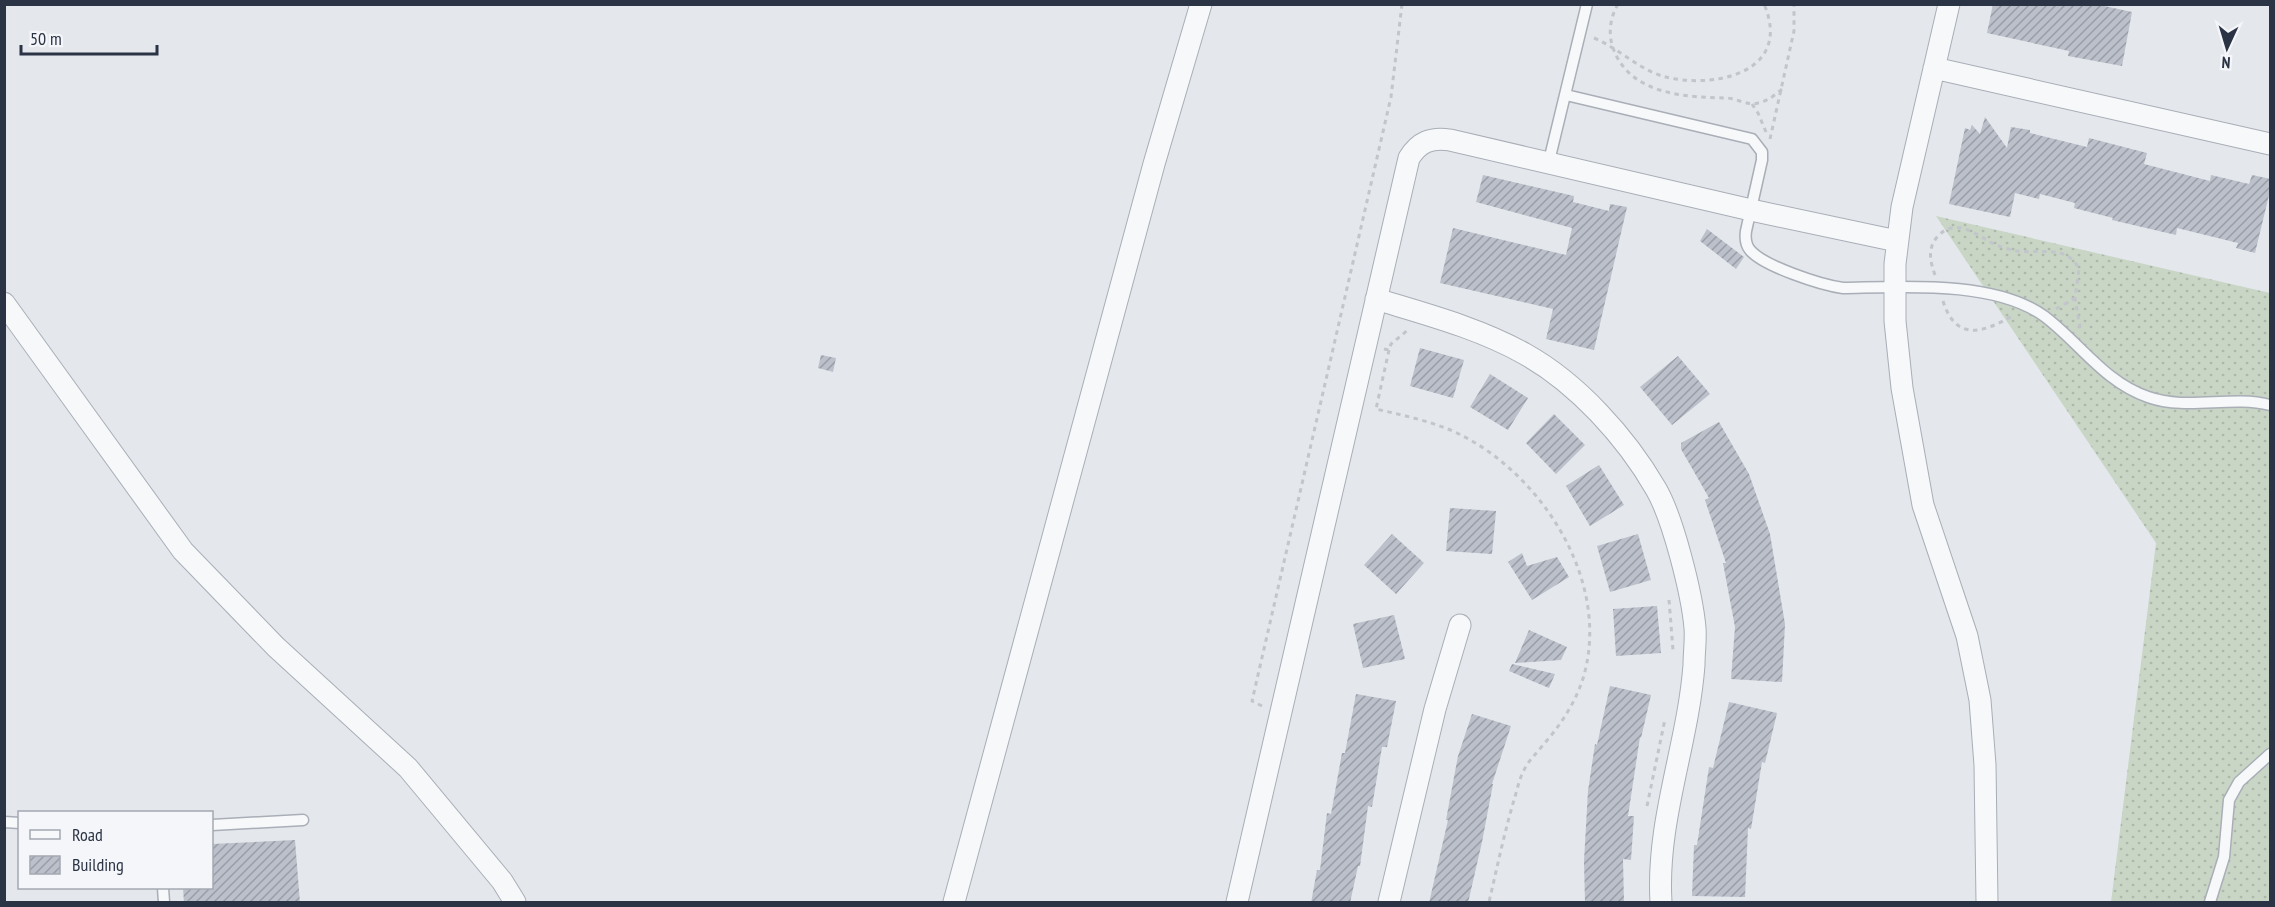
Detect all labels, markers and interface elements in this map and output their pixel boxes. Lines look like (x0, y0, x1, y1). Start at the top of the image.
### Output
scale bar (21, 18, 158, 56)
north arrow (2197, 18, 2257, 78)
text: 50 m (30, 27, 62, 50)
text: N (2221, 53, 2231, 73)
legend (18, 811, 213, 889)
text: Road (72, 823, 103, 846)
text: Building (72, 853, 124, 876)

